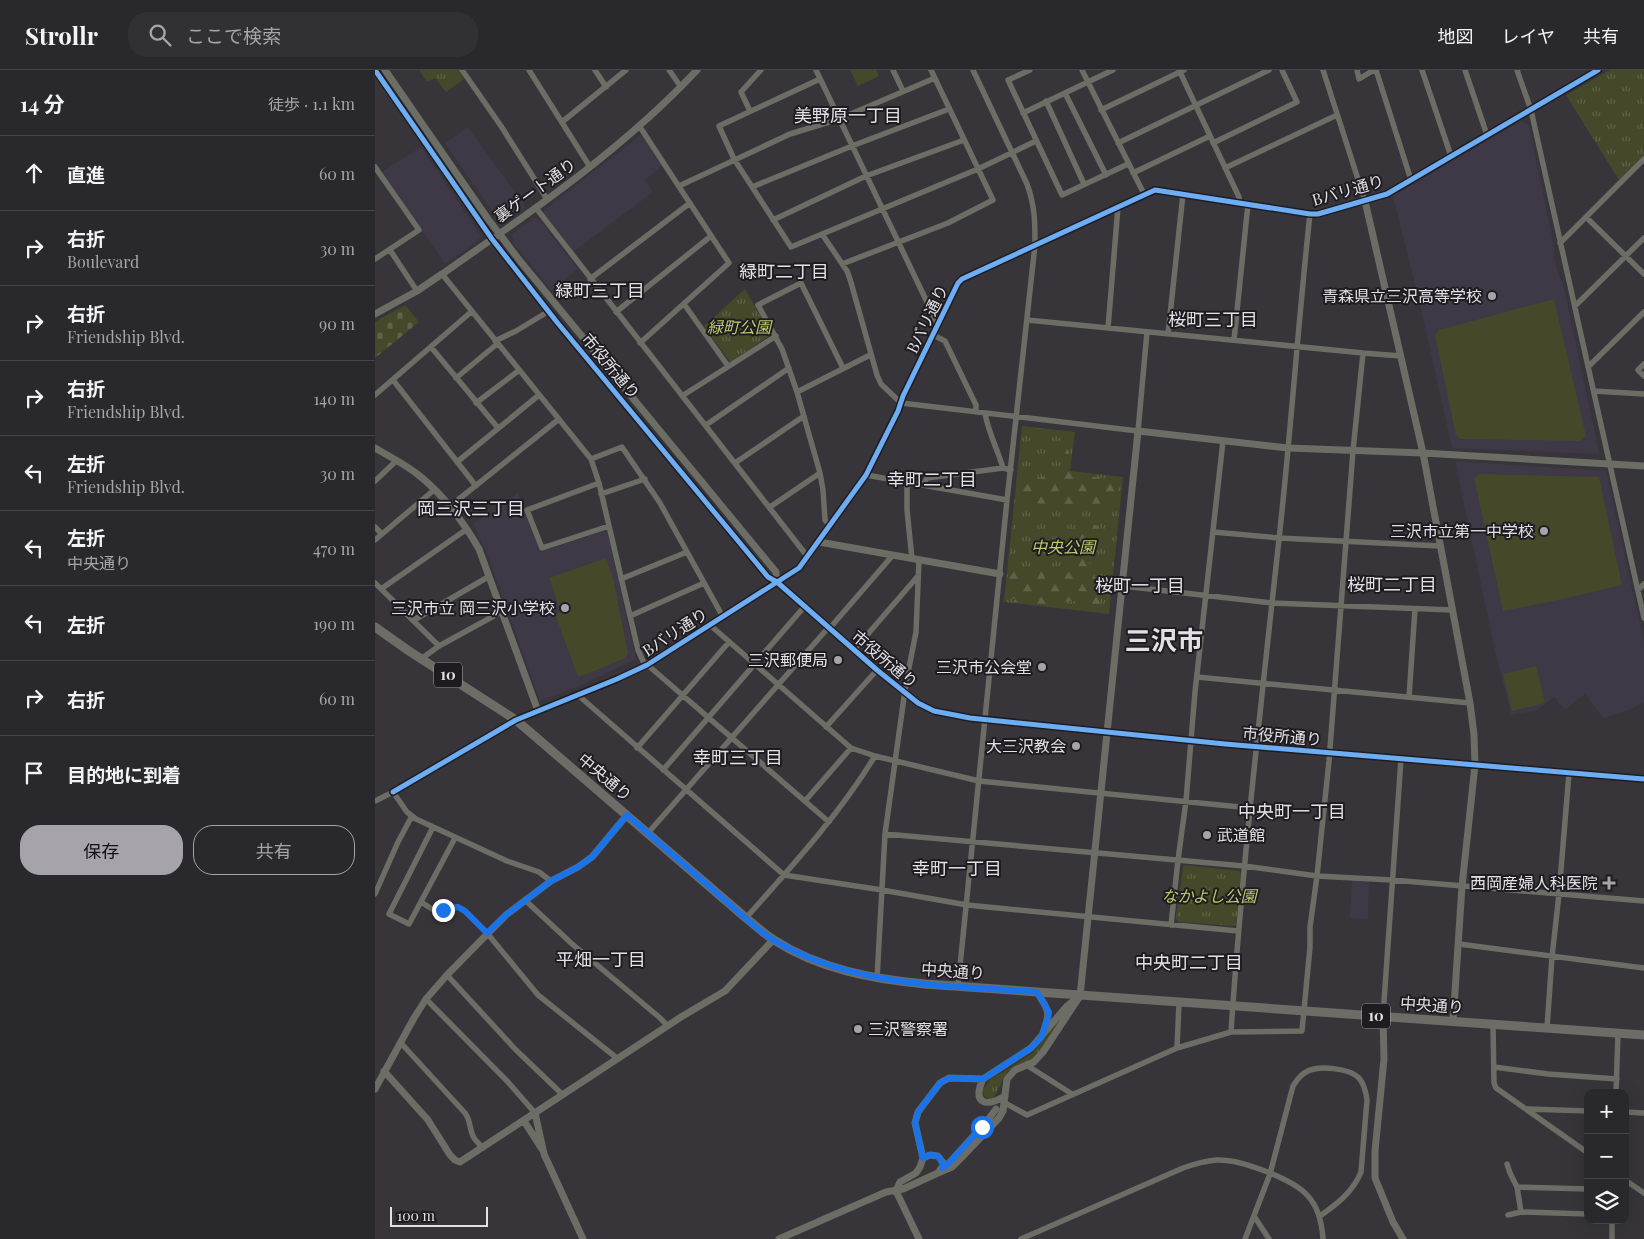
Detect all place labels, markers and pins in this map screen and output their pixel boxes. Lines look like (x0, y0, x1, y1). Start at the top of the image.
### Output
place label: 青森県立三沢高等学校 (1322, 285, 1482, 306)
marker: 青森県立三沢高等学校 (1486, 290, 1498, 302)
place label: 三沢市立第一中学校 (1390, 520, 1534, 541)
marker: 三沢市立第一中学校 (1538, 525, 1550, 537)
place label: 三沢市立 岡三沢小学校 (391, 597, 555, 618)
marker: 三沢市立 岡三沢小学校 (559, 602, 571, 614)
place label: 三沢郵便局 (748, 649, 828, 670)
marker: 三沢郵便局 (832, 654, 844, 666)
place label: 三沢市公会堂 (936, 656, 1032, 677)
marker: 三沢市公会堂 (1036, 661, 1048, 673)
place label: 大三沢教会 (986, 735, 1066, 756)
marker: 大三沢教会 (1070, 740, 1082, 752)
place label: 武道館 (1217, 824, 1265, 845)
marker: 武道館 (1201, 829, 1213, 841)
place label: 西岡産婦人科医院 (1470, 872, 1598, 893)
marker: 西岡産婦人科医院 (1602, 876, 1616, 890)
place label: 三沢警察署 (868, 1018, 948, 1039)
marker: 三沢警察署 (852, 1023, 864, 1035)

